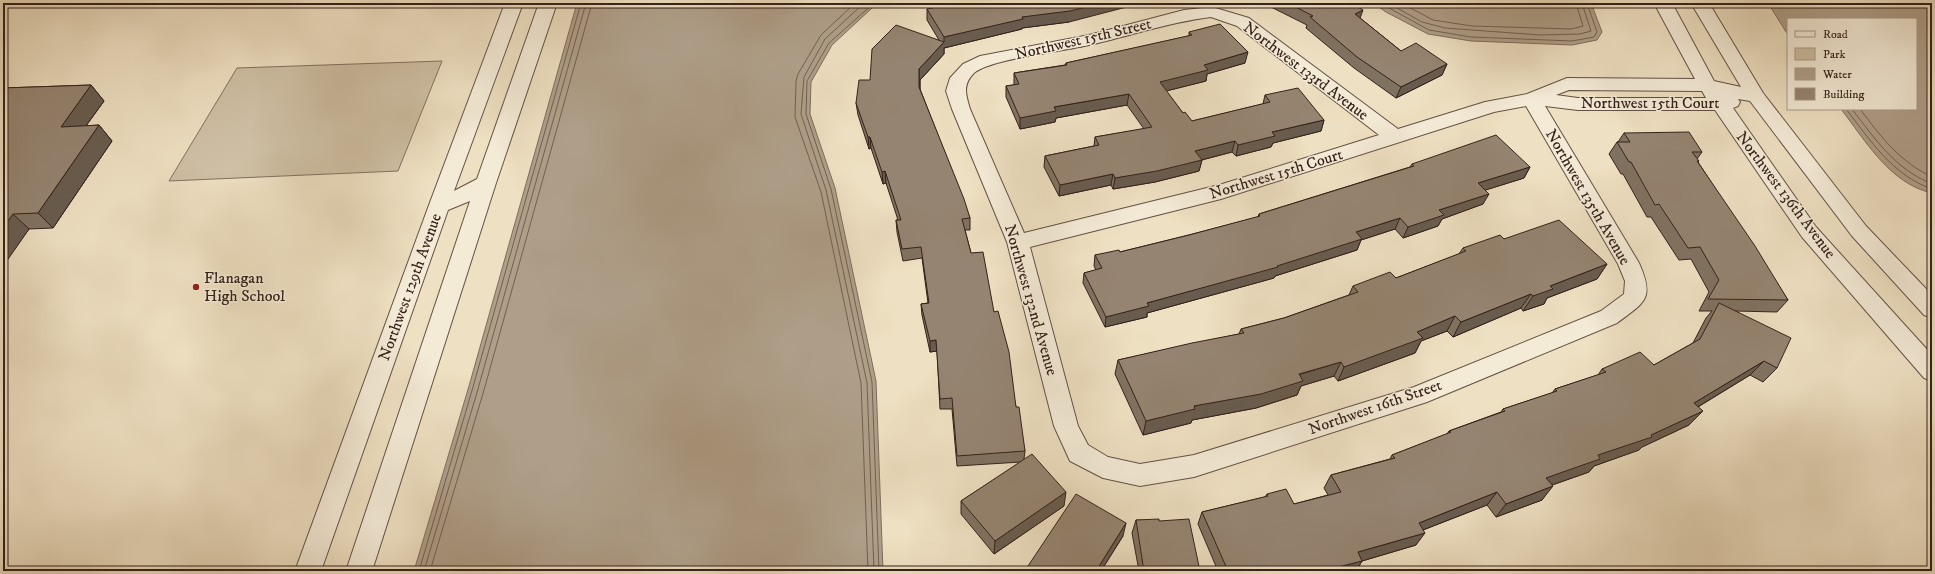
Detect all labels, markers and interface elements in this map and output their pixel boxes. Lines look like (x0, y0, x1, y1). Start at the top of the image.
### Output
street label: Northwest 15th Street (1013, 14, 1153, 64)
street label: Northwest 133rd Avenue (1239, 17, 1373, 125)
legend (1787, 18, 1917, 110)
text: Road (1823, 27, 1848, 42)
text: Park (1823, 47, 1845, 62)
text: Water (1822, 67, 1852, 82)
text: Building (1823, 87, 1864, 102)
street label: Northwest 15th Court (1581, 93, 1719, 113)
street label: Northwest 135th Avenue (1541, 126, 1635, 269)
street label: Northwest 136th Avenue (1732, 128, 1841, 263)
street label: Northwest 15th Court (1207, 144, 1345, 204)
street label: Northwest 129th Avenue (374, 210, 446, 363)
street label: Northwest 132nd Avenue (1000, 222, 1062, 378)
place label: Flanagan High School (204, 268, 285, 306)
marker: Flanagan High School (191, 282, 201, 292)
street label: Northwest 16th Street (1306, 375, 1444, 439)

